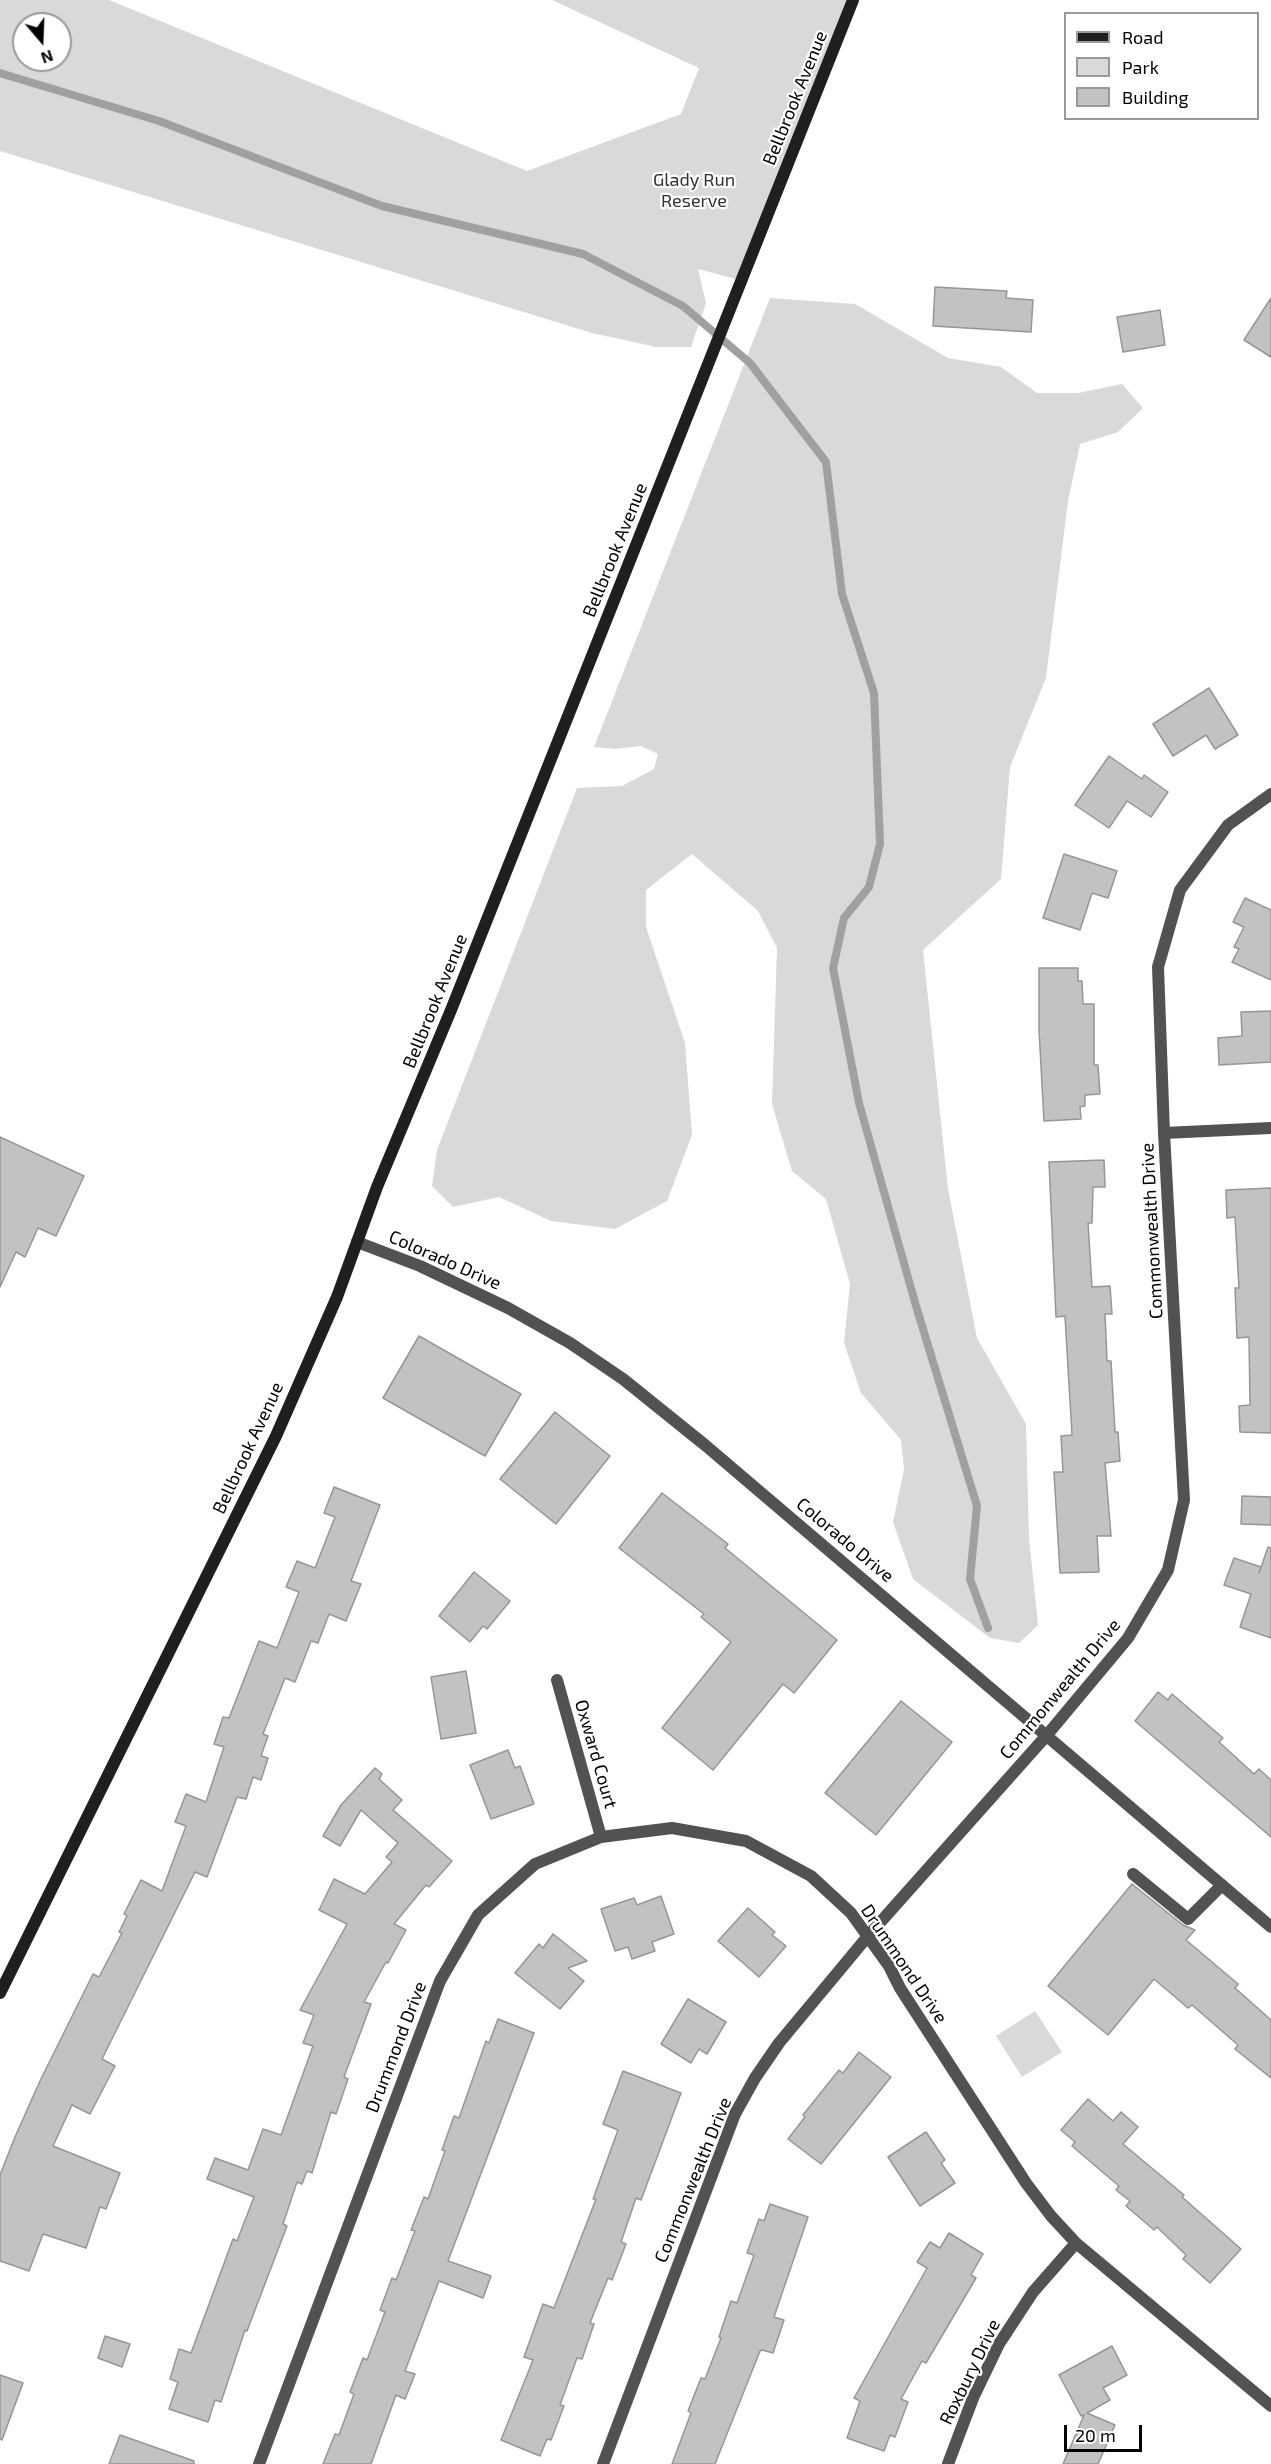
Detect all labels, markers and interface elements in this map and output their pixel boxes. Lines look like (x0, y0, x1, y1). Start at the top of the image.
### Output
north arrow (12, 12, 72, 72)
legend (1064, 12, 1259, 120)
text: Road (1122, 26, 1163, 48)
street label: Bellbrook Avenue (758, 28, 832, 168)
text: N (39, 47, 56, 68)
text: Park (1122, 56, 1159, 78)
text: Building (1122, 86, 1189, 108)
park label: Glady Run Reserve (653, 169, 735, 212)
street label: Bellbrook Avenue (578, 480, 652, 620)
street label: Bellbrook Avenue (398, 931, 472, 1071)
street label: Commonwealth Drive (1137, 1142, 1167, 1320)
street label: Colorado Drive (386, 1226, 504, 1294)
street label: Bellbrook Avenue (208, 1379, 288, 1517)
street label: Colorado Drive (792, 1493, 898, 1587)
street label: Commonwealth Drive (995, 1615, 1125, 1763)
street label: Oxward Court (570, 1697, 622, 1811)
street label: Drummond Drive (856, 1900, 952, 2028)
street label: Drummond Drive (361, 1978, 431, 2116)
street label: Commonwealth Drive (650, 2094, 736, 2266)
street label: Roxbury Drive (935, 2316, 1005, 2428)
scale bar (1067, 2413, 1145, 2451)
text: 20 m (1075, 2424, 1116, 2446)

